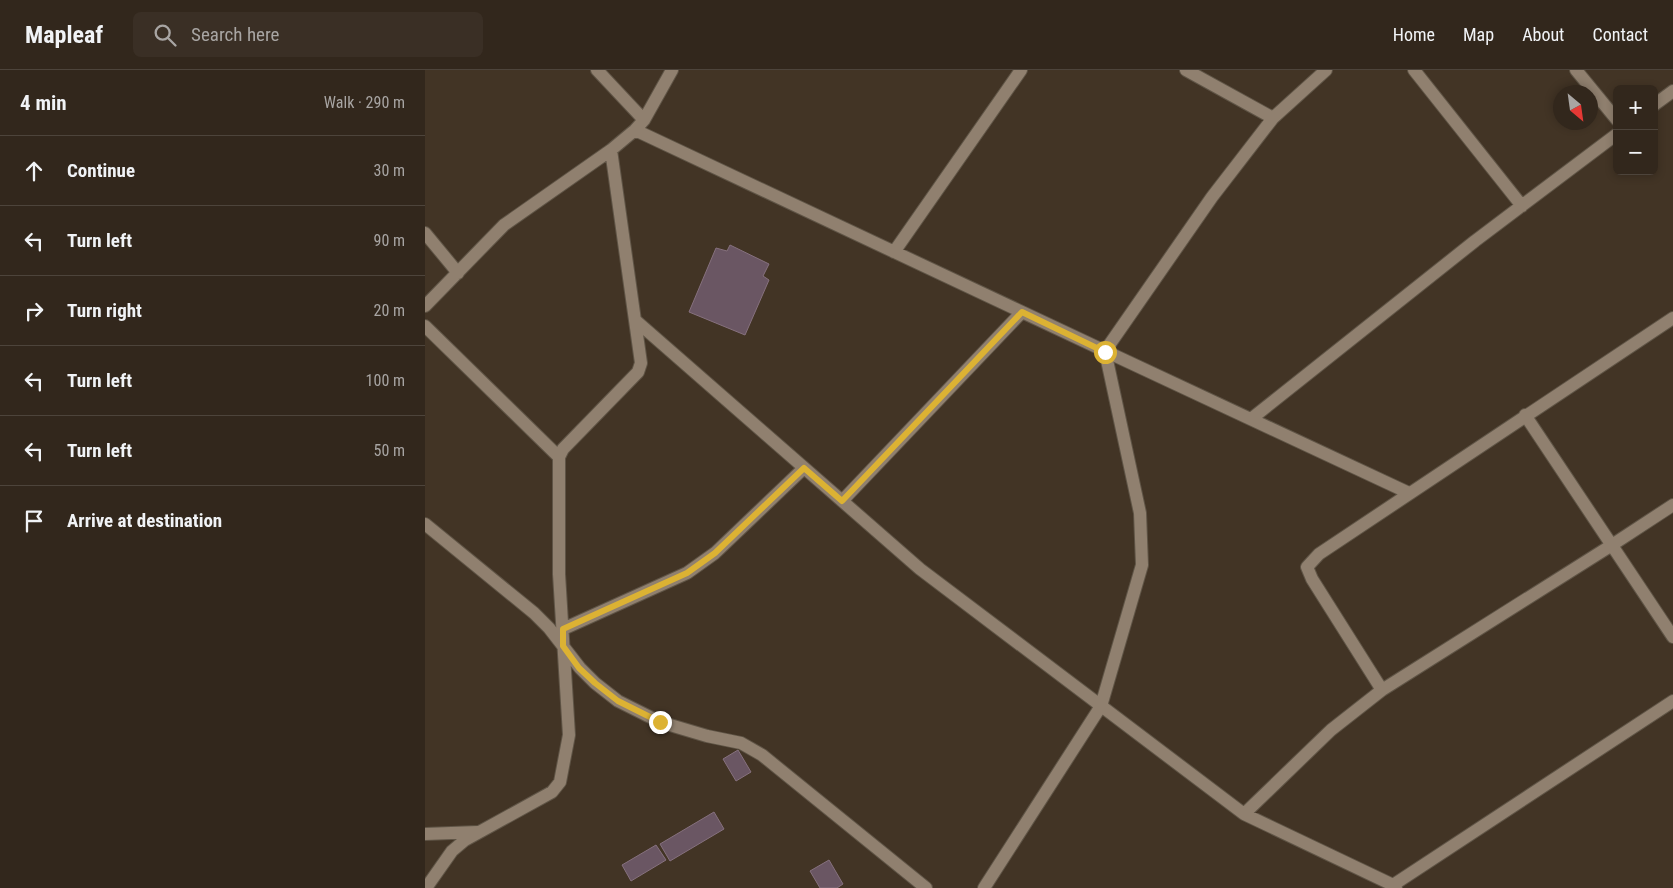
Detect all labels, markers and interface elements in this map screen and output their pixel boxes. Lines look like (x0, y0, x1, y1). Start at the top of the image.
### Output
search box (133, 12, 483, 57)
text: Mapleaf (25, 21, 103, 49)
icon: search (151, 21, 179, 49)
text: Search here (191, 23, 279, 46)
text: Home (1393, 24, 1435, 45)
text: Map (1463, 24, 1494, 45)
text: About (1522, 24, 1564, 45)
text: Contact (1592, 24, 1648, 45)
north arrow (1553, 85, 1598, 130)
map controls (1613, 85, 1658, 175)
button: + (1613, 85, 1658, 130)
text: 4 min (20, 91, 67, 115)
text: Walk · 290 m (324, 93, 405, 112)
button: − (1613, 130, 1658, 175)
icon: ahead (20, 157, 48, 185)
text: Continue (67, 159, 135, 182)
text: 30 m (373, 161, 405, 180)
icon: left (20, 227, 48, 255)
text: Turn left (67, 229, 132, 252)
text: 90 m (373, 231, 405, 250)
icon: right (20, 297, 48, 325)
text: Turn right (67, 299, 142, 322)
text: 20 m (373, 301, 405, 320)
route start (1094, 341, 1117, 364)
icon: left (20, 367, 48, 395)
text: Turn left (67, 369, 132, 392)
text: 100 m (366, 371, 405, 390)
icon: left (20, 437, 48, 465)
text: Turn left (67, 439, 132, 462)
text: 50 m (373, 441, 405, 460)
icon: arrive (20, 507, 48, 535)
text: Arrive at destination (67, 509, 222, 532)
route end (649, 711, 672, 734)

